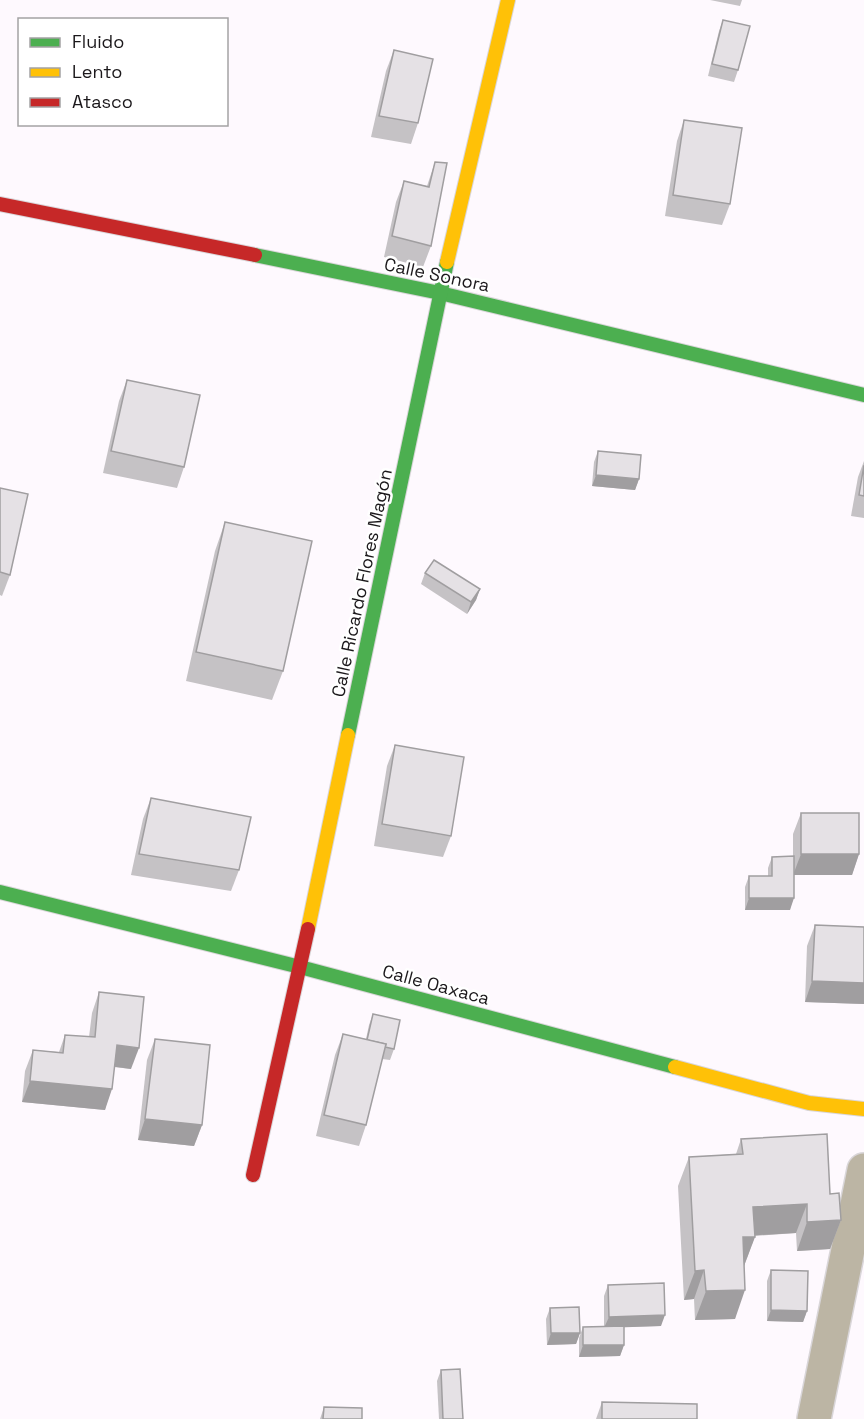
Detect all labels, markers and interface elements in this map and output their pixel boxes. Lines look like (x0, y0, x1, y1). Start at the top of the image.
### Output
legend (18, 18, 228, 126)
text: Fluido (72, 30, 124, 53)
text: Lento (72, 60, 122, 83)
text: Atasco (72, 90, 133, 113)
street label: Calle Sonora (382, 252, 492, 297)
street label: Calle Ricardo Flores Magón (326, 467, 397, 699)
street label: Calle Oaxaca (380, 959, 492, 1010)

